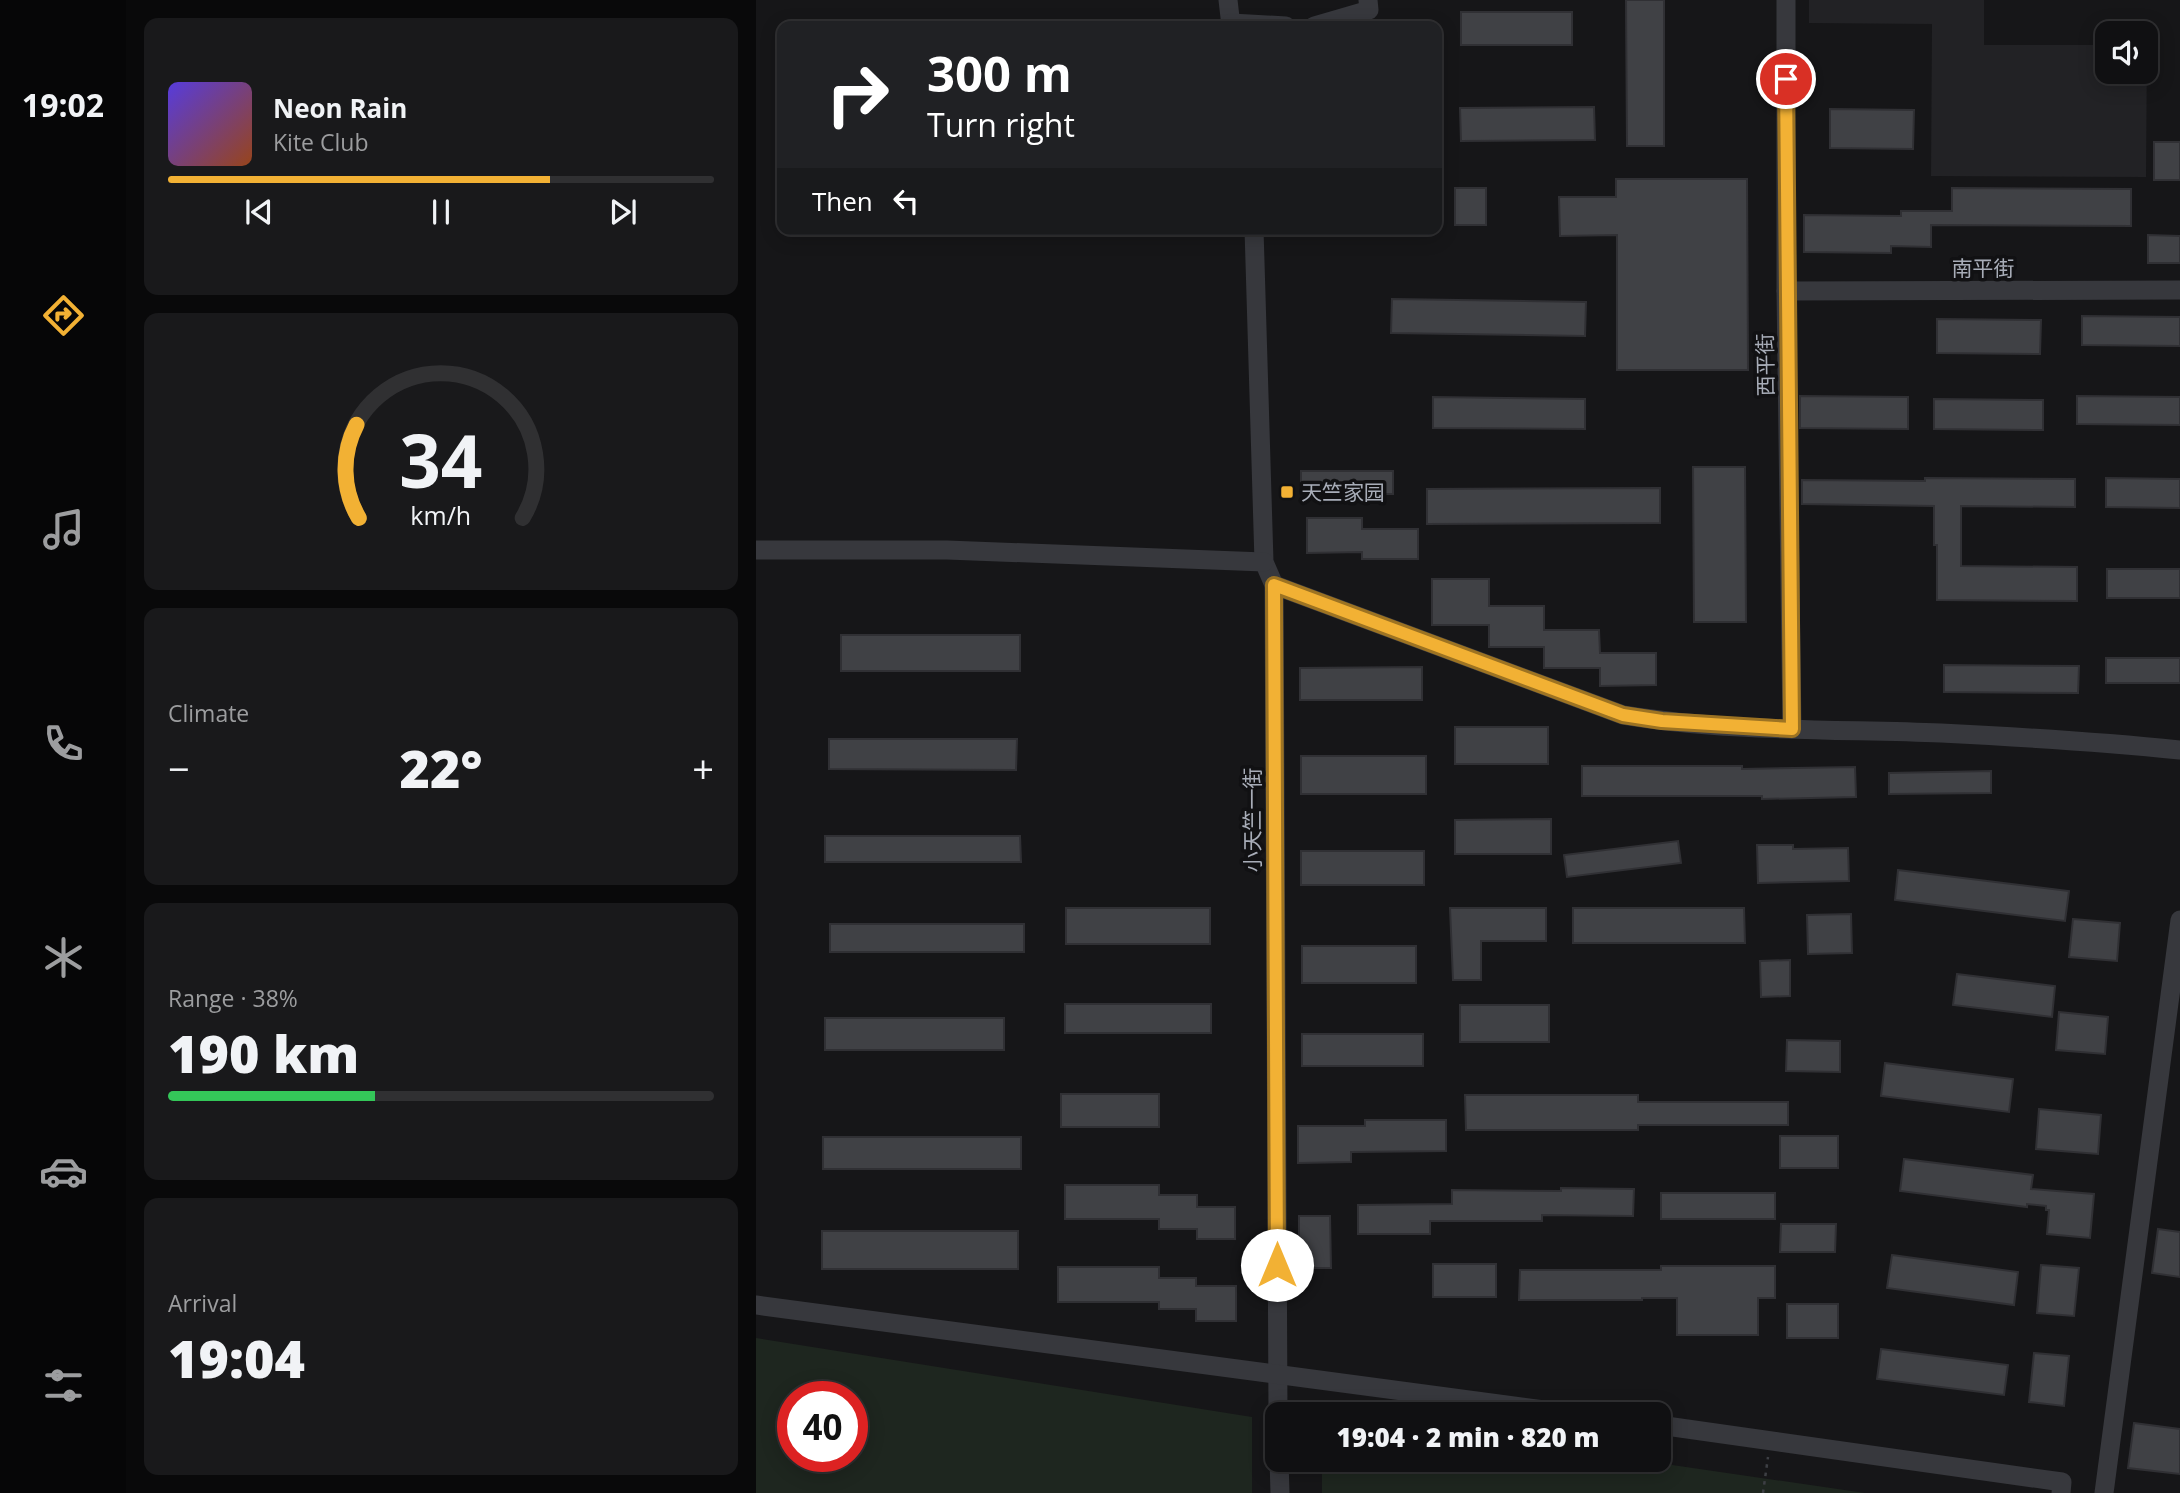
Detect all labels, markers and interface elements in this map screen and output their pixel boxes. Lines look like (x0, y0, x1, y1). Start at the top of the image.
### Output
map controls (2095, 21, 2158, 84)
button: sound (2095, 21, 2158, 84)
text: 300 m (927, 40, 1072, 106)
icon: right (812, 49, 903, 140)
pin (1756, 49, 1816, 109)
icon: arrive (1767, 60, 1805, 98)
text: 19:02 (22, 83, 104, 126)
text: Neon Rain (273, 90, 407, 126)
text: Turn right (927, 103, 1075, 146)
text: Kite Club (273, 126, 368, 158)
icon: left (887, 182, 925, 220)
text: Then (812, 183, 873, 219)
icon: previous (240, 193, 278, 231)
icon: pause (422, 193, 460, 231)
icon: next (604, 193, 642, 231)
street label: 南平街 (1952, 254, 2015, 282)
icon: directions (39, 291, 88, 340)
street label: 西平街 (1750, 333, 1780, 397)
text: 34 (399, 410, 483, 509)
place label: 天竺家园 (1301, 478, 1385, 506)
marker: 天竺家园 (1279, 484, 1295, 500)
text: km/h (411, 497, 471, 531)
icon: music (39, 505, 88, 554)
text: Climate (168, 697, 249, 729)
icon: phone (39, 719, 88, 768)
text: 22° (400, 732, 482, 803)
text: − (168, 742, 190, 794)
text: + (692, 742, 714, 794)
street label: 小天竺一街 (1238, 768, 1266, 873)
icon: climate (39, 933, 88, 982)
text: Range · 38% (168, 982, 298, 1014)
text: 190 km (168, 1017, 359, 1088)
icon: car (39, 1147, 88, 1196)
position arrow (1240, 1228, 1314, 1302)
text: Arrival (168, 1287, 237, 1319)
text: 19:04 (168, 1322, 305, 1393)
icon: filters (39, 1361, 88, 1410)
speed limit sign: 40 (777, 1381, 868, 1472)
text: 19:04 · 2 min · 820 m (1337, 1419, 1599, 1455)

